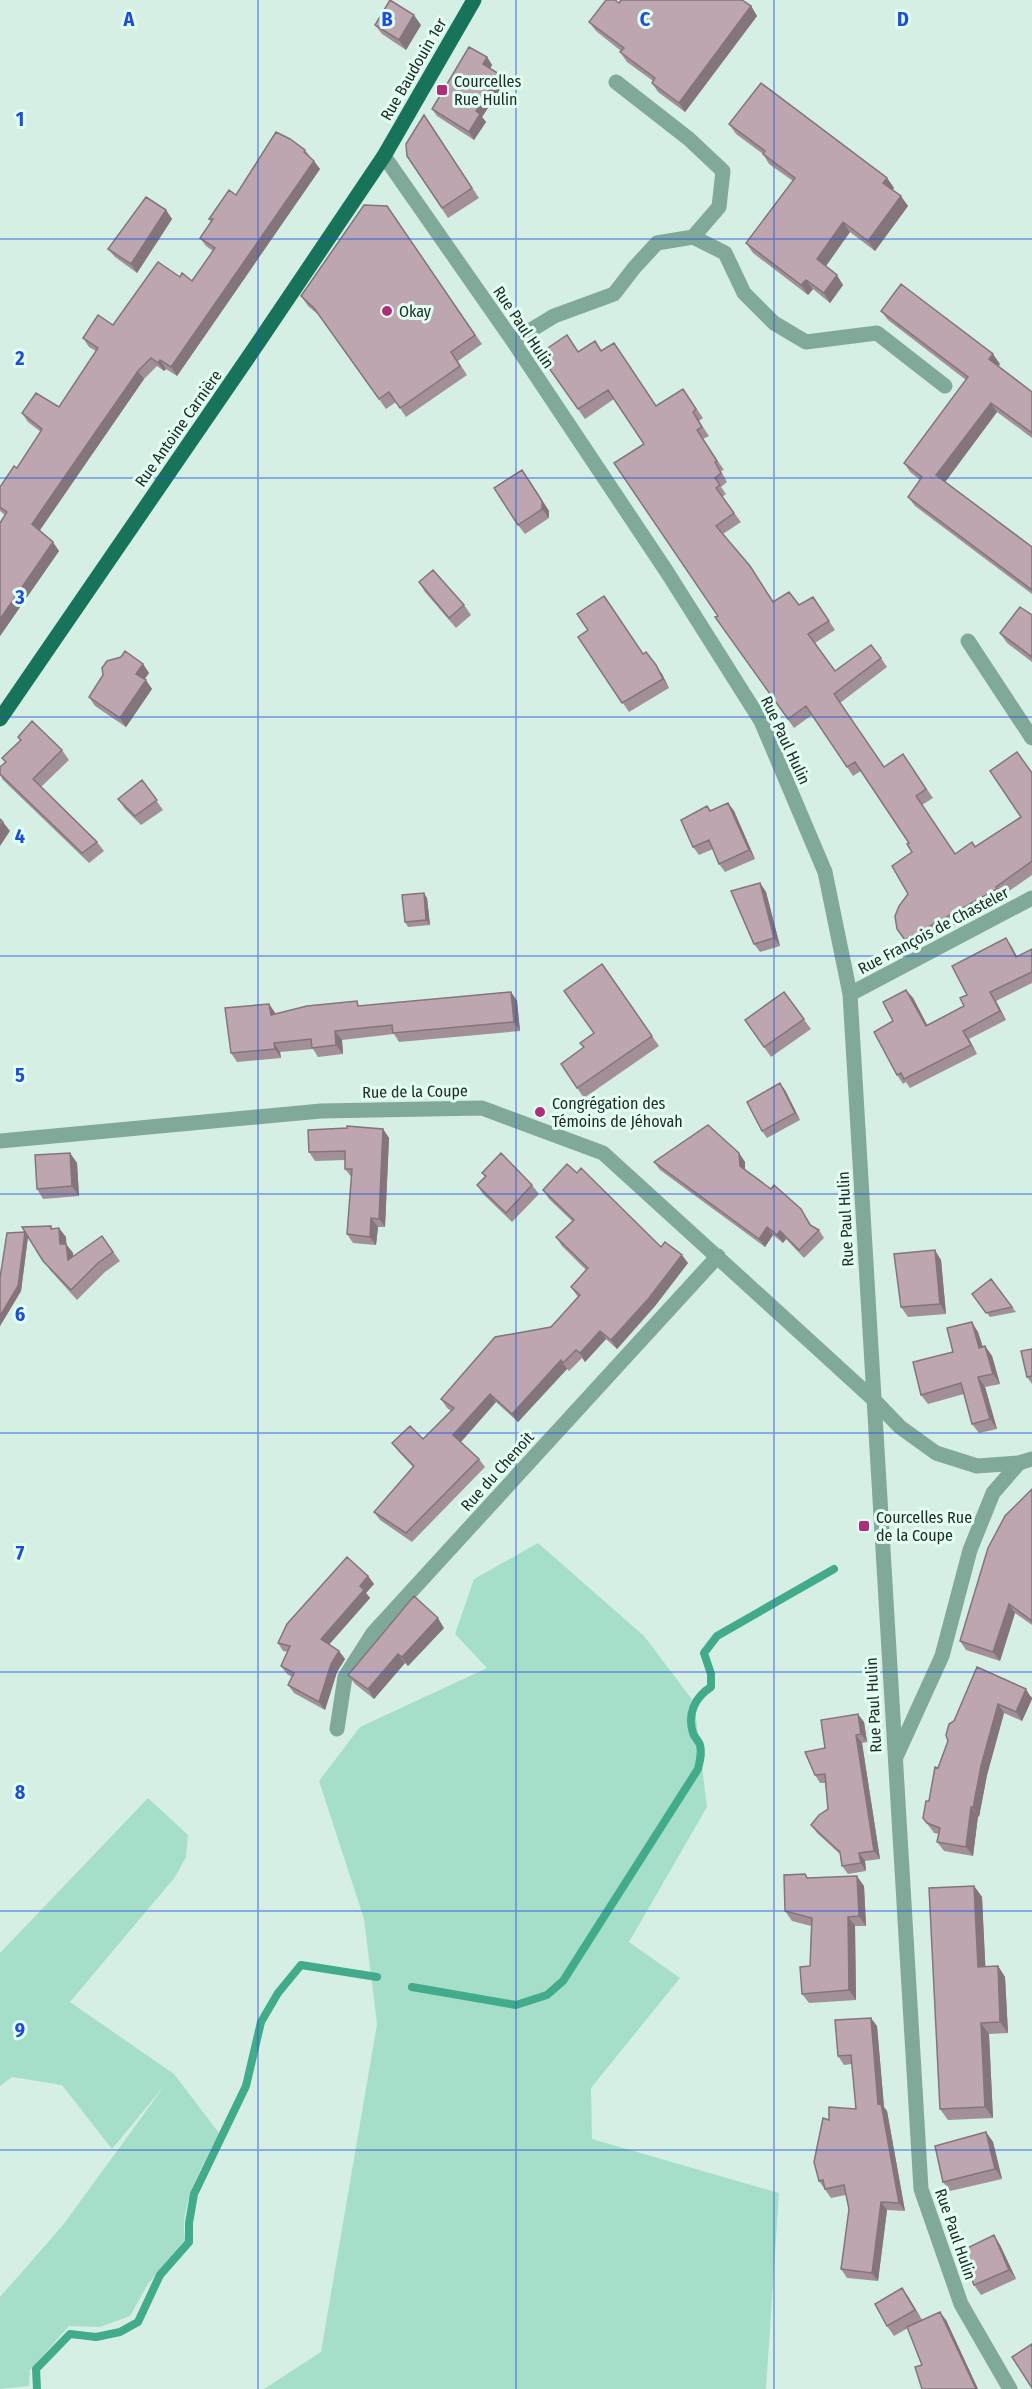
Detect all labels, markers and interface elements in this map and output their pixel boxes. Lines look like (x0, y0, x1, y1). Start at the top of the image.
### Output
text: A (123, 7, 136, 31)
text: C (640, 7, 651, 31)
text: D (897, 7, 909, 31)
street label: Rue Baudouin 1er (376, 14, 450, 124)
place label: Courcelles Rue Hulin (454, 72, 521, 109)
marker: Courcelles Rue Hulin (435, 83, 449, 97)
text: 1 (16, 107, 24, 131)
street label: Rue Paul Hulin (489, 282, 558, 372)
place label: Okay (399, 302, 432, 321)
marker: Okay (380, 304, 394, 318)
text: 2 (14, 346, 25, 370)
street label: Rue Antoine Carnière (131, 366, 226, 490)
text: 3 (14, 585, 25, 609)
street label: Rue Paul Hulin (757, 693, 814, 787)
text: 4 (15, 824, 25, 848)
street label: Rue François de Chasteler (855, 882, 1012, 978)
text: 5 (15, 1063, 25, 1087)
street label: Rue de la Coupe (362, 1081, 468, 1102)
place label: Congrégation des Témoins de Jéhovah (552, 1094, 683, 1131)
marker: Congrégation des Témoins de Jéhovah (533, 1105, 547, 1119)
street label: Rue Paul Hulin (834, 1171, 857, 1267)
text: 6 (15, 1302, 25, 1326)
street label: Rue du Chenoit (457, 1427, 538, 1515)
place label: Courcelles Rue de la Coupe (876, 1508, 972, 1545)
marker: Courcelles Rue de la Coupe (857, 1519, 871, 1533)
text: 7 (16, 1541, 25, 1565)
street label: Rue Paul Hulin (862, 1657, 885, 1753)
text: 8 (15, 1780, 26, 1804)
text: 9 (15, 2018, 25, 2042)
street label: Rue Paul Hulin (931, 2186, 980, 2282)

